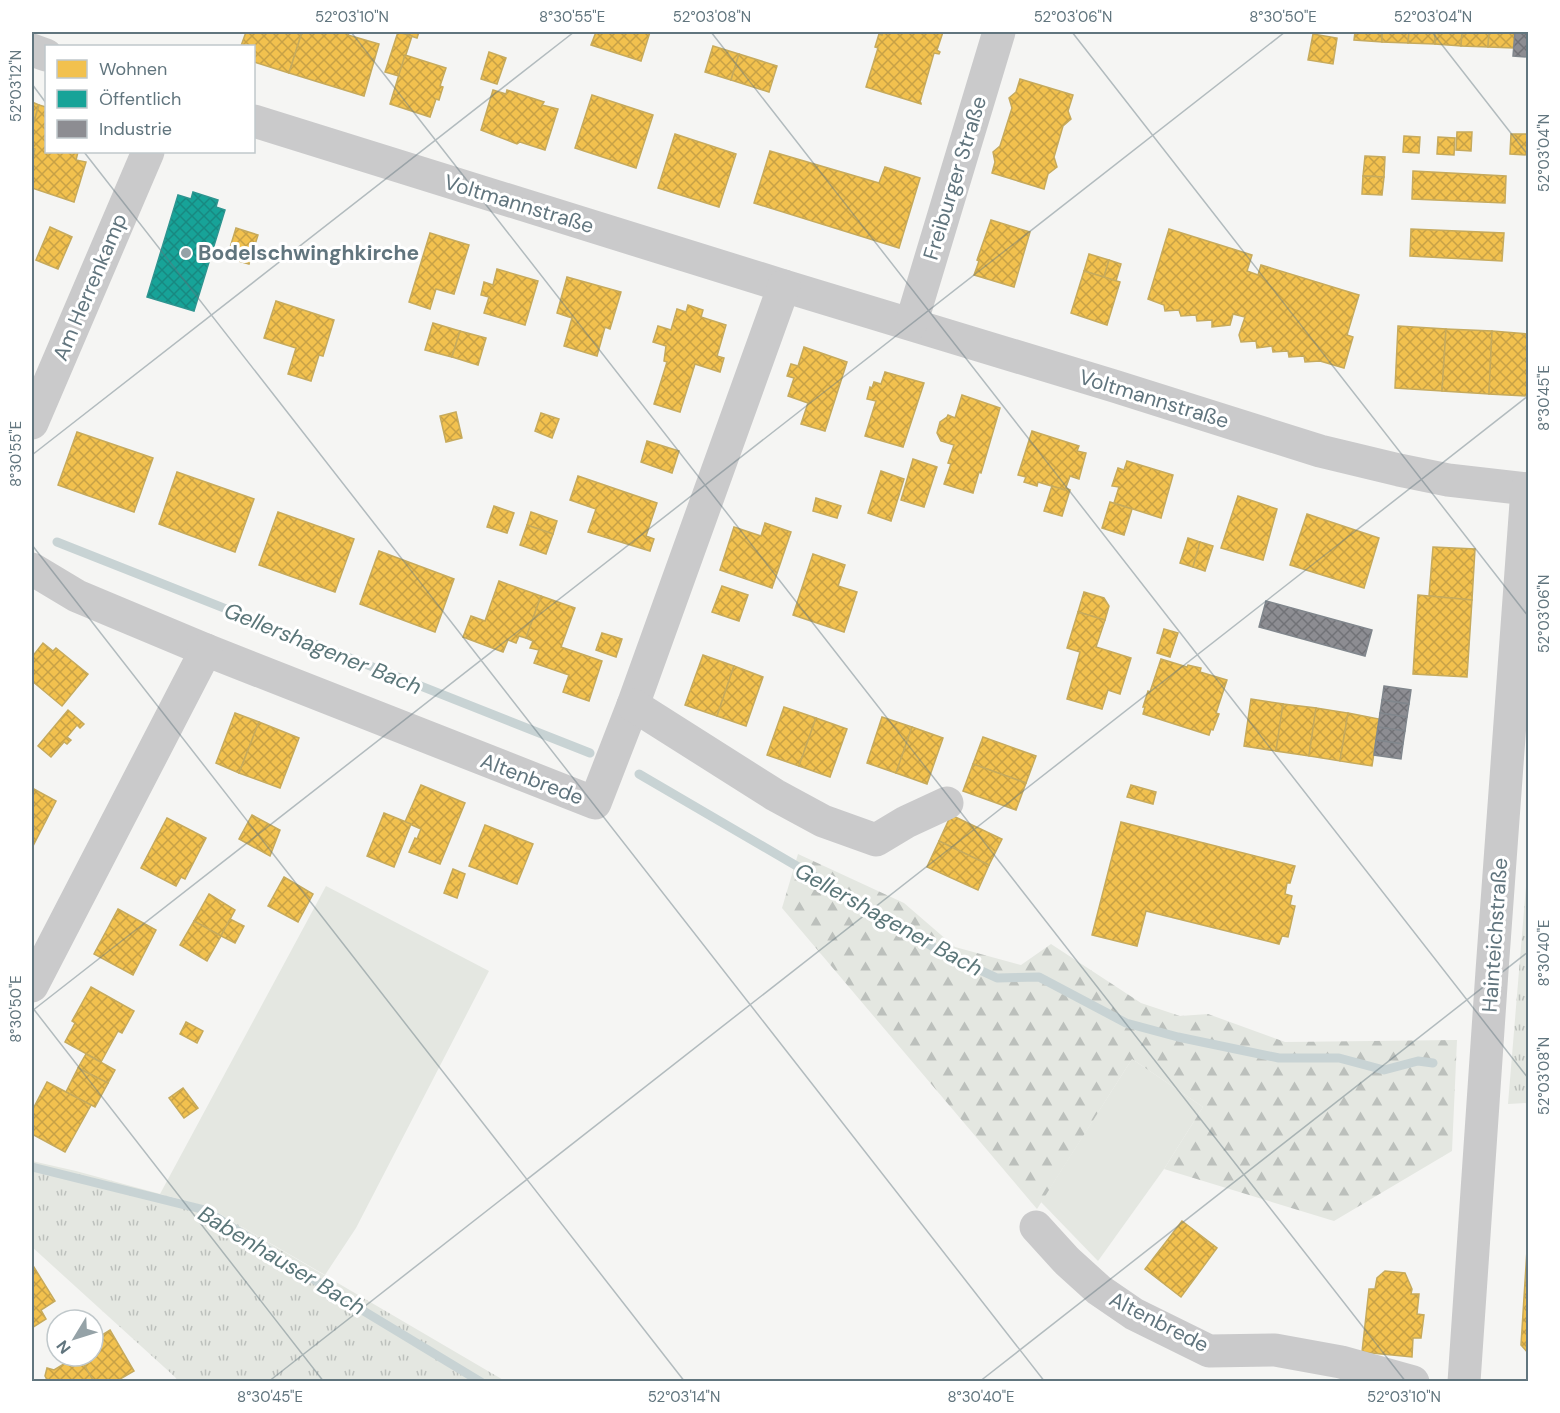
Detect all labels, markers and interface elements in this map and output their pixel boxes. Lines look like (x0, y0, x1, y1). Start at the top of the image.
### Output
text: 52°03'10"N (315, 7, 389, 27)
text: 8°30'55"E (539, 7, 605, 27)
text: 52°03'08"N (673, 7, 751, 27)
text: 52°03'06"N (1034, 7, 1112, 27)
text: 8°30'50"E (1249, 7, 1317, 27)
text: 52°03'04"N (1394, 7, 1472, 27)
legend (45, 45, 255, 153)
text: 52°03'12"N (6, 50, 26, 122)
text: Wohnen (99, 57, 167, 81)
text: Öffentlich (99, 87, 181, 111)
street label: Freiburger Straße (917, 93, 993, 263)
text: 52°03'04"N (1534, 114, 1554, 192)
text: Industrie (99, 117, 172, 141)
street label: Voltmannstraße (441, 168, 597, 240)
street label: Am Herrenkamp (46, 209, 134, 365)
place label: Bodelschwinghkirche (198, 239, 419, 267)
marker: Bodelschwinghkirche (179, 246, 193, 260)
street label: Voltmannstraße (1076, 363, 1232, 435)
text: 8°30'45"E (1534, 365, 1554, 431)
text: 8°30'55"E (6, 421, 26, 487)
text: 52°03'06"N (1534, 575, 1554, 653)
water label: Gellershagener Bach (220, 596, 426, 701)
street label: Altenbrede (477, 747, 588, 811)
water label: Gellershagener Bach (790, 856, 988, 983)
street label: Hainteichstraße (1476, 857, 1514, 1013)
text: 8°30'40"E (1534, 919, 1554, 987)
text: 8°30'50"E (6, 975, 26, 1043)
text: 52°03'08"N (1534, 1037, 1554, 1115)
water label: Babenhauser Bach (193, 1199, 371, 1322)
street label: Altenbrede (1104, 1285, 1214, 1359)
north arrow (45, 1308, 105, 1368)
text: N (52, 1336, 75, 1358)
text: 8°30'45"E (237, 1387, 303, 1407)
text: 52°03'14"N (648, 1387, 720, 1407)
text: 8°30'40"E (947, 1387, 1015, 1407)
text: 52°03'10"N (1367, 1387, 1441, 1407)

